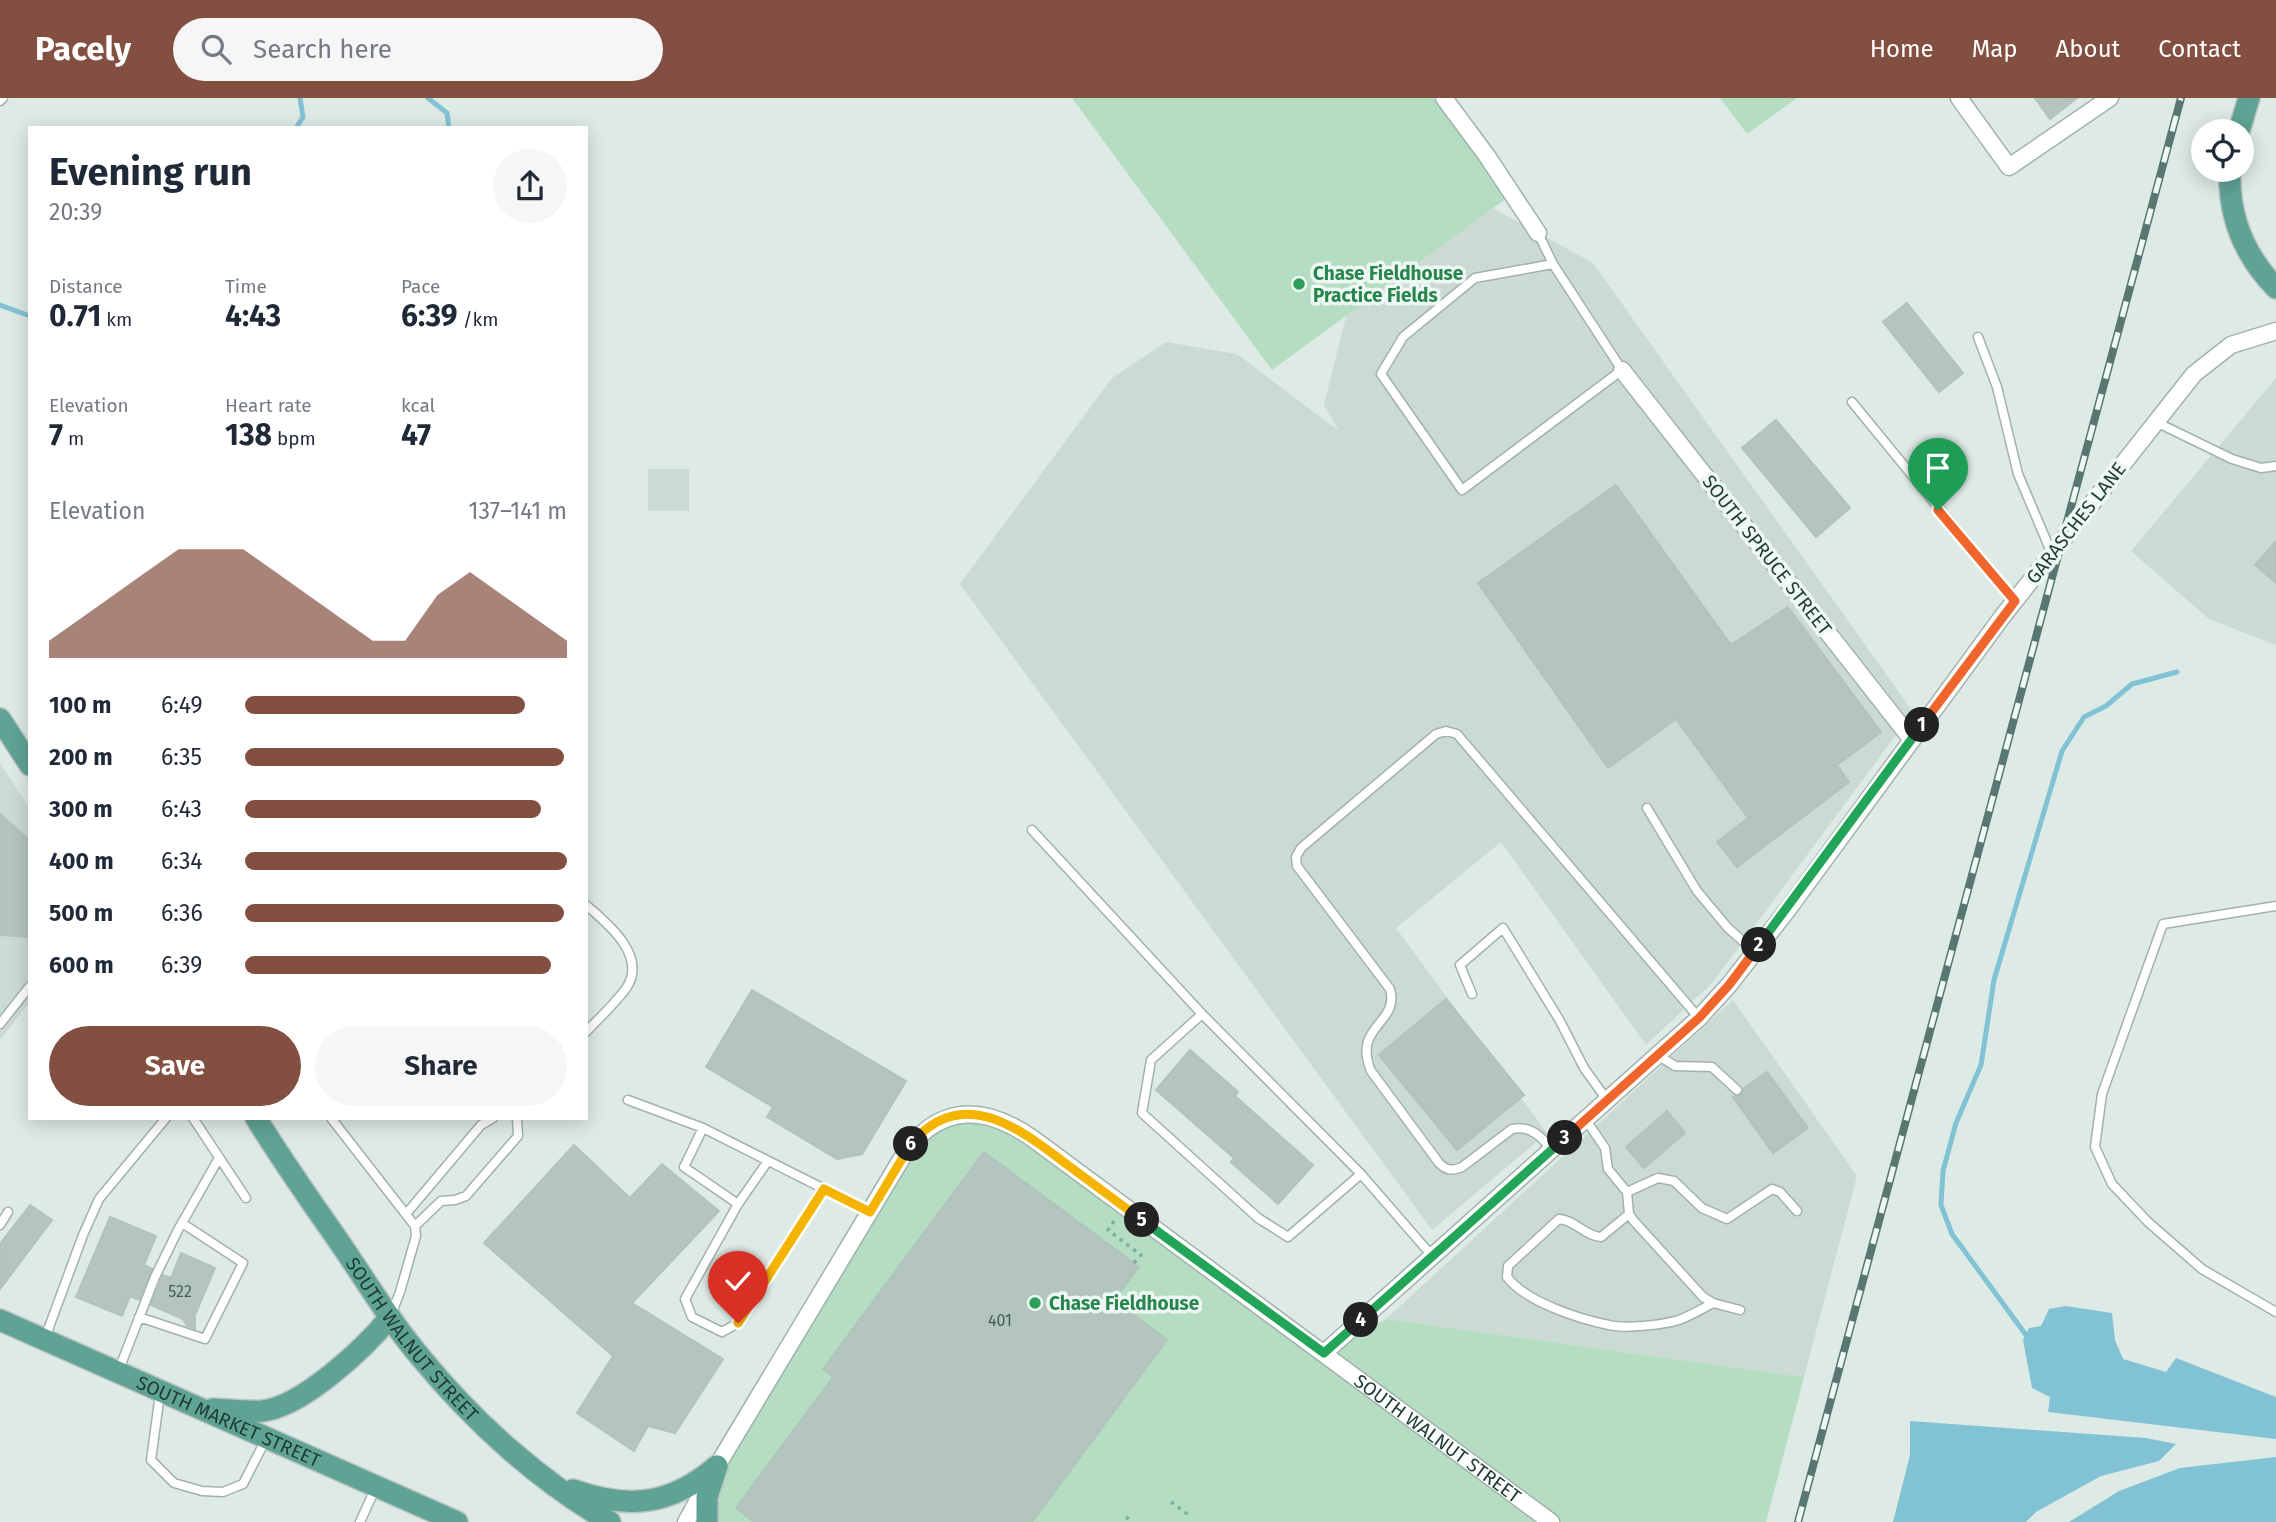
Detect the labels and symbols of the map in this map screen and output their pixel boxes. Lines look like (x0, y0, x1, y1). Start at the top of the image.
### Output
place label: Chase Fieldhouse Practice Fields (1313, 262, 1463, 307)
marker: Chase Fieldhouse Practice Fields (1291, 276, 1307, 292)
pin (1908, 438, 1968, 510)
street label: GARASCHES LANE (2021, 458, 2131, 588)
street label: SOUTH SPRUCE STREET (1697, 471, 1837, 640)
pin: 1 (1904, 708, 1940, 742)
pin: 2 (1742, 928, 1776, 962)
pin: 3 (1548, 1121, 1582, 1156)
pin: 6 (894, 1126, 928, 1162)
pin: 5 (1124, 1202, 1160, 1238)
pin (708, 1251, 768, 1323)
street label: SOUTH WALNUT STREET (341, 1253, 484, 1426)
house number: 522 (168, 1282, 192, 1301)
place label: Chase Fieldhouse (1049, 1292, 1199, 1315)
marker: Chase Fieldhouse (1027, 1295, 1043, 1311)
pin: 4 (1344, 1302, 1378, 1338)
house number: 401 (988, 1311, 1012, 1330)
street label: SOUTH WALNUT STREET (1350, 1369, 1526, 1508)
street label: SOUTH MARKET STREET (133, 1370, 324, 1472)

